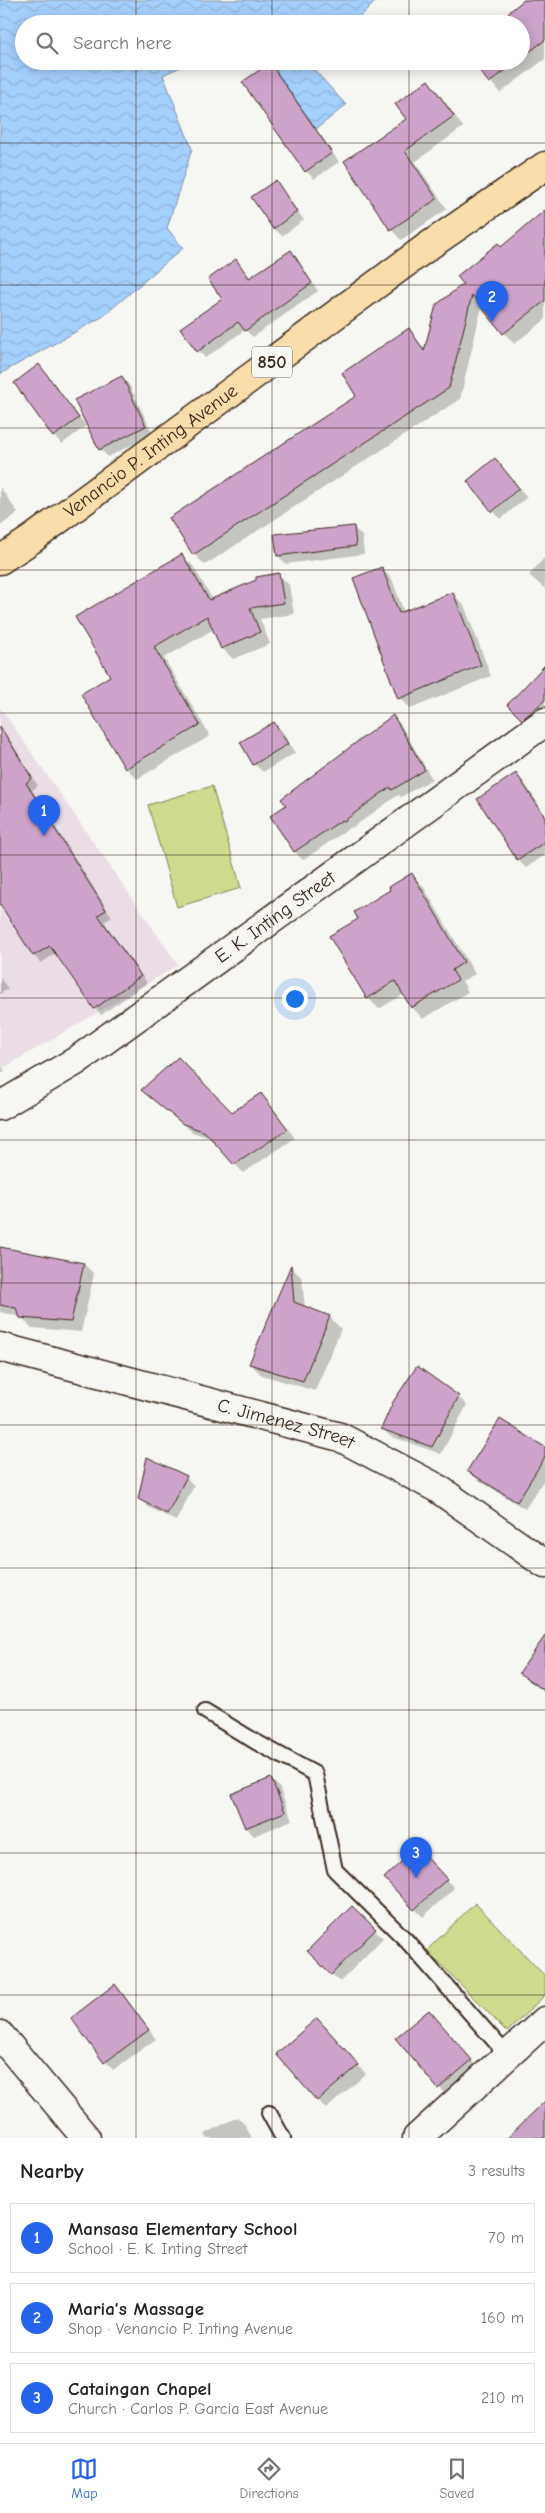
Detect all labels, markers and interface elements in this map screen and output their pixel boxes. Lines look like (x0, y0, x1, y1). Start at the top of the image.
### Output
search box (15, 15, 530, 70)
icon: search (33, 29, 61, 57)
text: Search here (73, 32, 172, 54)
pin: 2 (476, 281, 508, 322)
road number: 850 (252, 347, 292, 378)
street label: Venancio P. Inting Avenue (60, 380, 242, 523)
pin: 1 (28, 795, 60, 836)
street label: E. K. Inting Street (211, 866, 340, 968)
your location (282, 986, 308, 1012)
street label: C. Jimenez Street (215, 1394, 359, 1454)
pin: 3 (400, 1837, 432, 1878)
text: Nearby (20, 2159, 84, 2183)
text: 3 results (468, 2162, 525, 2180)
text: Mansasa Elementary School (68, 2218, 297, 2240)
text: 1 (34, 2229, 40, 2247)
text: 70 m (488, 2229, 524, 2247)
text: School · E. K. Inting Street (68, 2240, 247, 2258)
text: Maria’s Massage (68, 2298, 204, 2320)
text: 2 (33, 2309, 41, 2327)
text: 160 m (481, 2309, 524, 2327)
text: Shop · Venancio P. Inting Avenue (68, 2320, 293, 2338)
text: Cataingan Chapel (68, 2378, 211, 2400)
text: 3 (33, 2389, 41, 2407)
text: 210 m (481, 2389, 524, 2407)
text: Church · Carlos P. Garcia East Avenue (68, 2400, 328, 2418)
tab: Map (70, 2455, 98, 2502)
tab: Directions (239, 2455, 299, 2502)
tab: Saved (440, 2455, 475, 2502)

